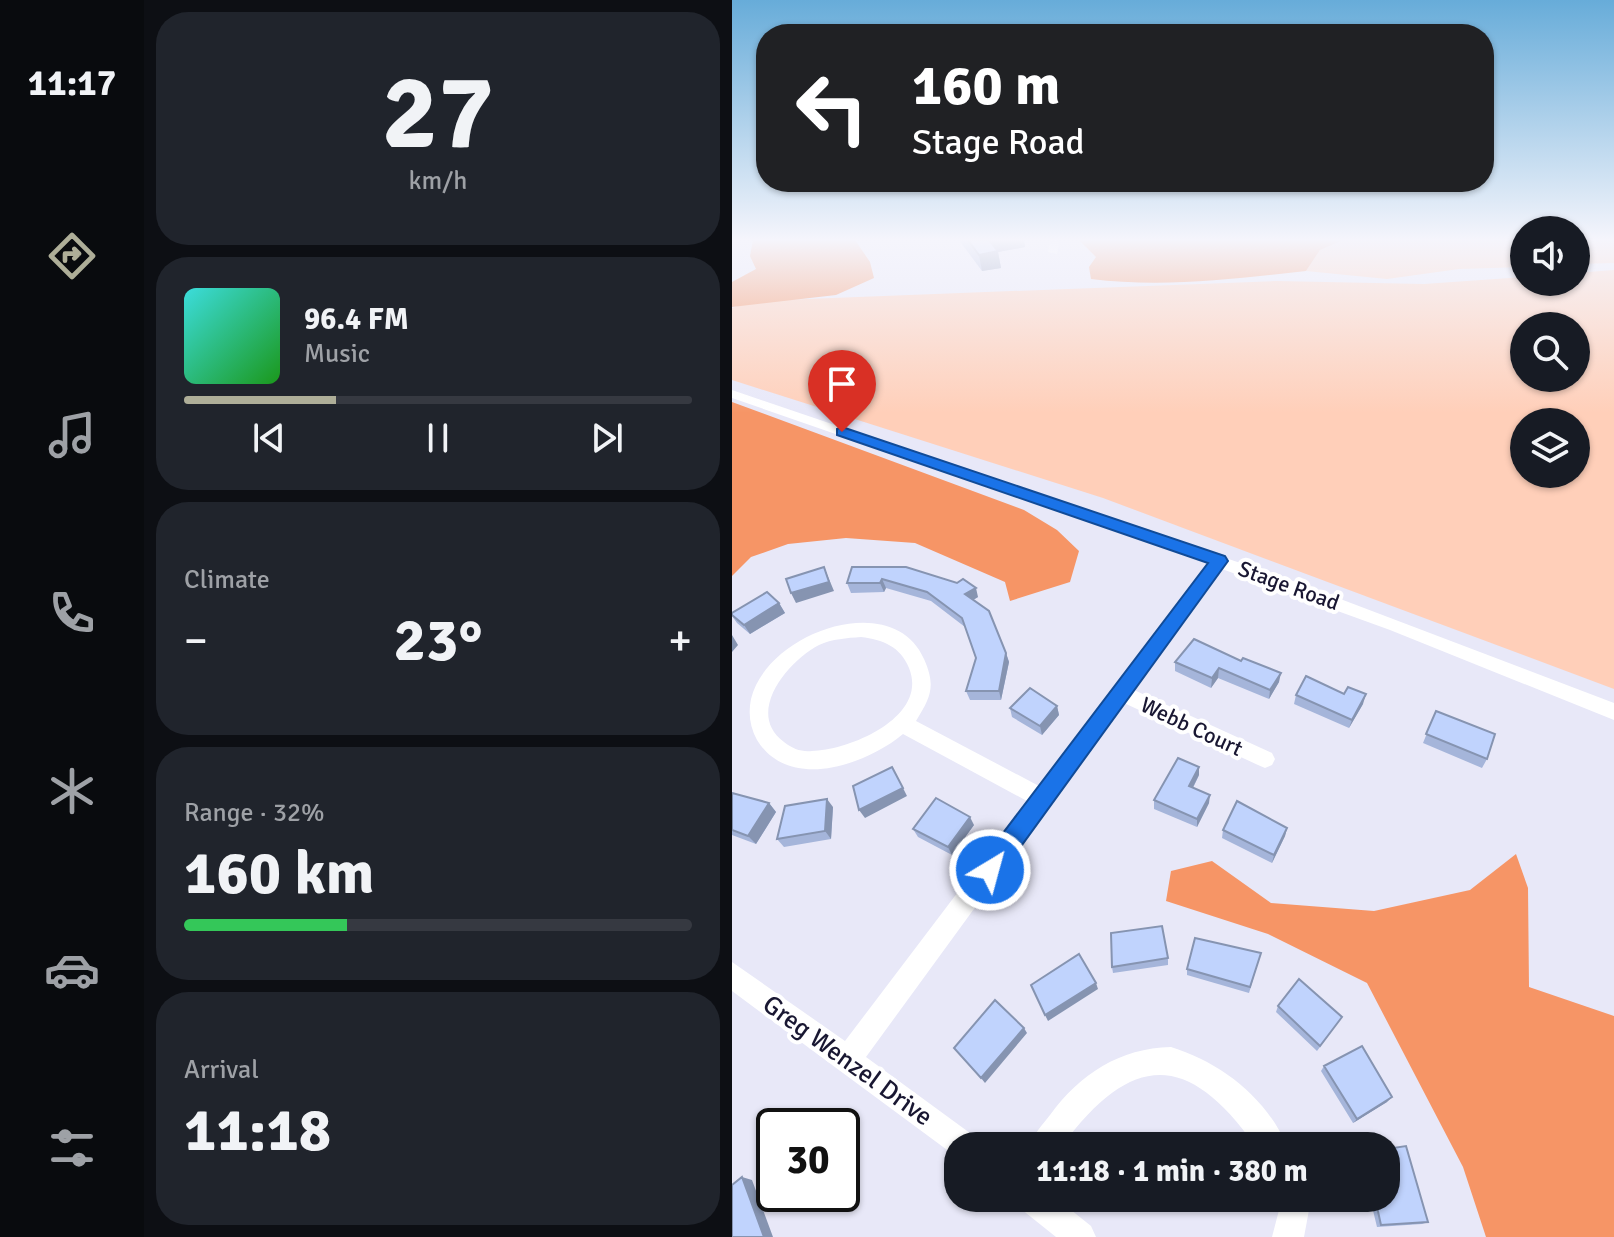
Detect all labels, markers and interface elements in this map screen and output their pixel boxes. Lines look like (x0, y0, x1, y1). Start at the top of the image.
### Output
text: 27 (382, 49, 494, 177)
text: 160 m (912, 51, 1060, 120)
icon: left (780, 56, 884, 160)
text: 11:17 (28, 61, 116, 106)
text: Stage Road (912, 120, 1085, 165)
text: km/h (409, 165, 467, 197)
map controls (1510, 216, 1590, 488)
button: sound (1510, 216, 1590, 296)
icon: directions (44, 228, 100, 284)
text: 96.4 FM (304, 301, 409, 338)
button: search (1510, 312, 1590, 392)
text: Music (304, 338, 370, 370)
pin (808, 350, 876, 432)
icon: arrive (820, 362, 864, 406)
icon: music (44, 407, 100, 463)
button: layers (1510, 408, 1590, 488)
icon: previous (247, 416, 291, 460)
icon: pause (416, 416, 460, 460)
icon: next (585, 416, 629, 460)
street label: Stage Road (1235, 555, 1343, 616)
text: Climate (184, 564, 270, 596)
icon: phone (44, 585, 100, 641)
text: 23° (394, 604, 482, 678)
text: − (184, 614, 208, 668)
text: + (668, 614, 692, 668)
street label: Webb Court (1136, 691, 1247, 762)
icon: climate (44, 763, 100, 819)
text: Range · 32% (184, 797, 325, 829)
position arrow (948, 828, 1032, 912)
text: 160 km (184, 837, 374, 911)
icon: car (44, 942, 100, 998)
street label: Greg Wenzel Drive (756, 988, 939, 1133)
text: Arrival (184, 1054, 259, 1086)
text: 11:18 (184, 1094, 331, 1168)
speed limit sign: 30 (756, 1108, 860, 1212)
icon: filters (44, 1120, 100, 1176)
text: 11:18 · 1 min · 380 m (1036, 1153, 1308, 1190)

